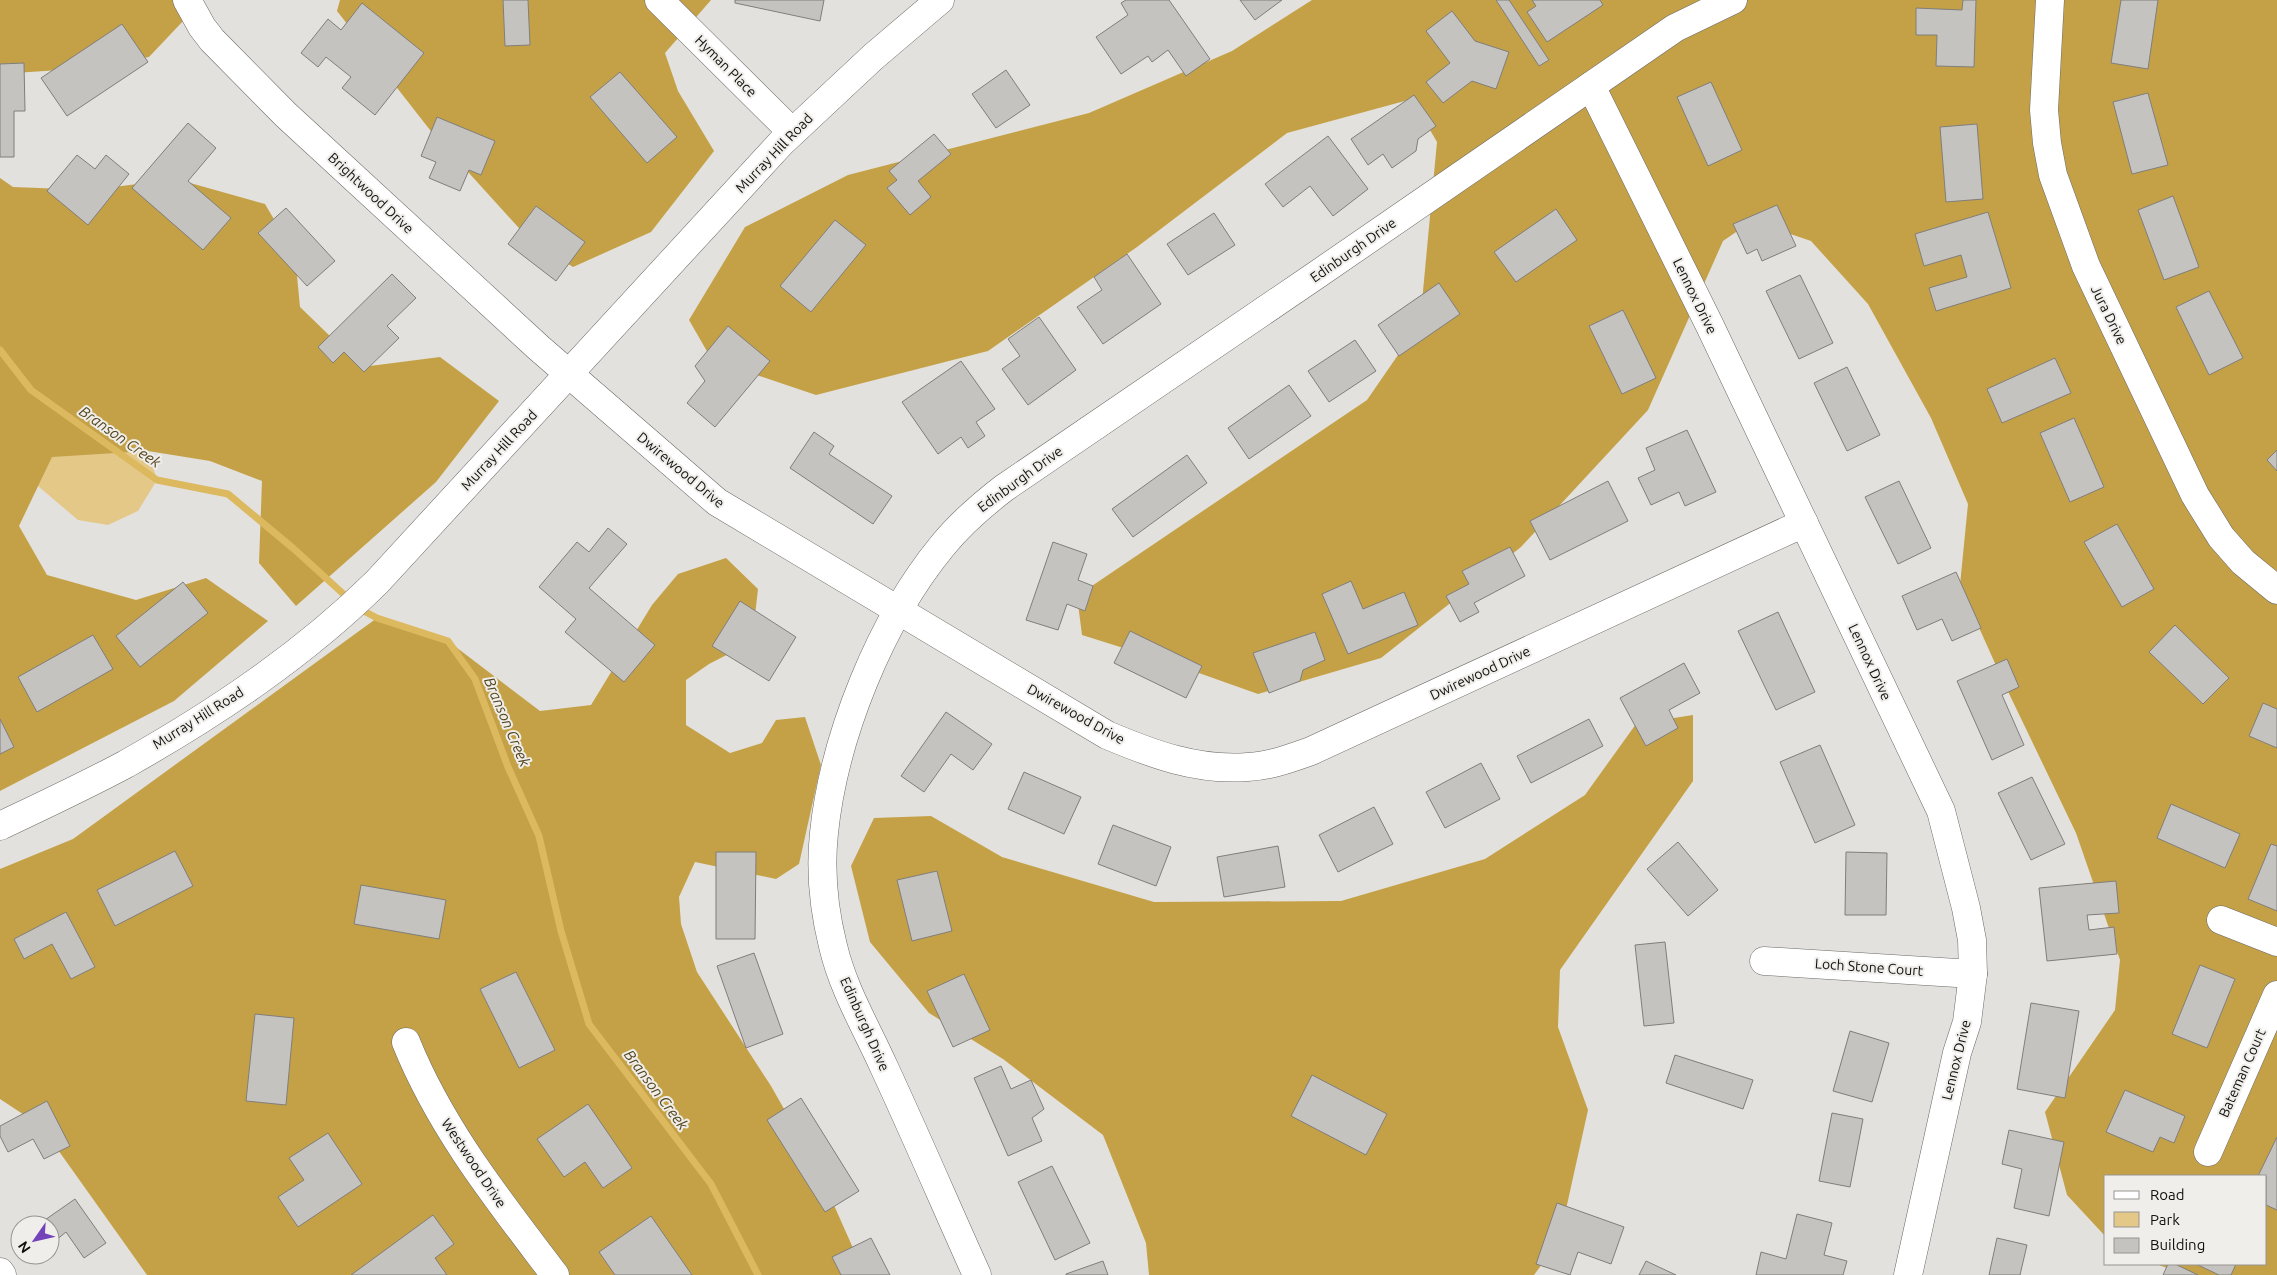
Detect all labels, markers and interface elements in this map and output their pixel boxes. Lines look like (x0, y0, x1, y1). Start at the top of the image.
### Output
street label: Hyman Place (692, 32, 760, 100)
street label: Murray Hill Road (732, 110, 816, 196)
street label: Brightwood Drive (325, 149, 417, 237)
street label: Edinburgh Drive (1307, 214, 1399, 286)
street label: Lennox Drive (1670, 256, 1720, 336)
street label: Jura Drive (2088, 283, 2130, 347)
water label: Branson Creek (76, 402, 165, 471)
street label: Murray Hill Road (458, 407, 540, 493)
street label: Dwirewood Drive (634, 429, 728, 511)
street label: Edinburgh Drive (974, 443, 1066, 515)
street label: Lennox Drive (1845, 621, 1895, 703)
street label: Dwirewood Drive (1427, 643, 1533, 703)
water label: Branson Creek (481, 675, 534, 769)
street label: Dwirewood Drive (1024, 681, 1128, 747)
street label: Murray Hill Road (150, 684, 246, 752)
street label: Loch Stone Court (1814, 955, 1924, 979)
street label: Edinburgh Drive (837, 975, 893, 1073)
street label: Lennox Drive (1938, 1018, 1974, 1102)
street label: Bateman Court (2215, 1026, 2269, 1120)
water label: Branson Creek (621, 1046, 692, 1133)
street label: Westwood Drive (438, 1116, 510, 1210)
legend (2104, 1175, 2267, 1265)
text: Road (2150, 1186, 2185, 1203)
text: Park (2150, 1211, 2180, 1228)
north arrow (10, 1215, 60, 1265)
text: Building (2150, 1236, 2205, 1253)
text: N (15, 1238, 34, 1256)

